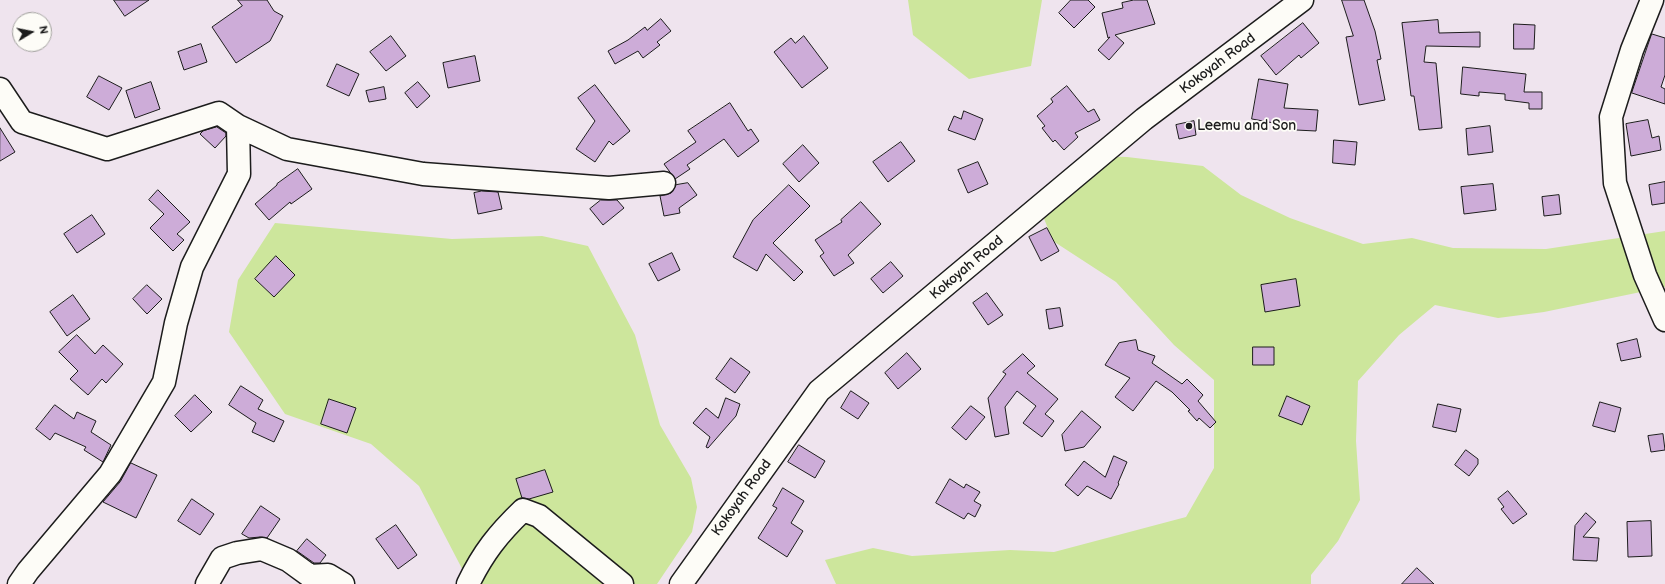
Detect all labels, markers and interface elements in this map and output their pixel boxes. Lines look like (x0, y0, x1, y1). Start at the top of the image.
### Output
north arrow (12, 12, 52, 52)
text: N (36, 25, 50, 35)
street label: Kokoyah Road (1177, 30, 1259, 98)
place label: Leemu and Son (1197, 118, 1296, 134)
marker: Leemu and Son (1184, 121, 1194, 131)
street label: Kokoyah Road (927, 232, 1007, 304)
street label: Kokoyah Road (709, 456, 775, 540)

